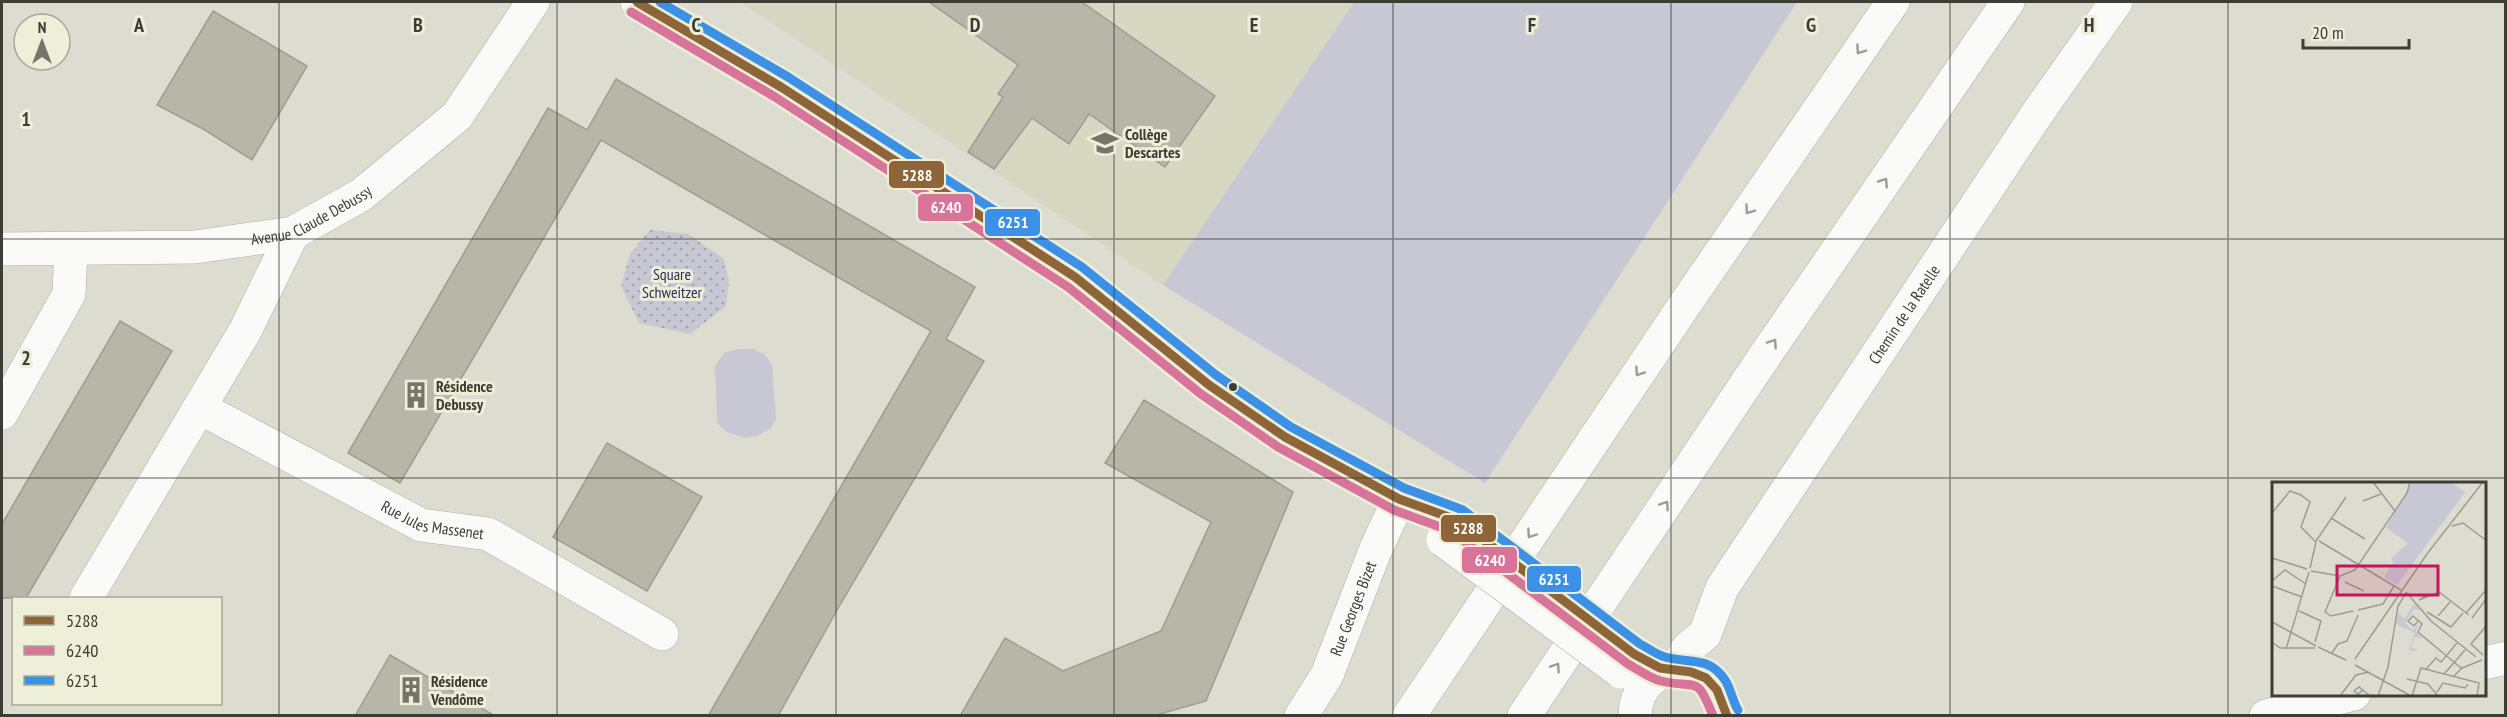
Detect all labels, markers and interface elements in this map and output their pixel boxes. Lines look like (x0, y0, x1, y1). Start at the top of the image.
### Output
north arrow (12, 12, 72, 72)
text: A (133, 12, 145, 38)
text: B (413, 12, 423, 38)
text: C (691, 12, 701, 38)
text: D (970, 12, 981, 38)
text: E (1250, 12, 1258, 38)
text: F (1528, 12, 1536, 38)
text: G (1806, 12, 1816, 38)
text: H (2084, 12, 2094, 38)
scale bar (2303, 12, 2410, 50)
text: N (38, 17, 46, 37)
text: 20 m (2312, 21, 2344, 44)
one-way arrow (1856, 43, 1867, 54)
text: 1 (21, 106, 31, 132)
place label: Collège Descartes (1125, 124, 1181, 162)
school or university icon: Collège Descartes (1090, 128, 1120, 158)
line badge: 5288 (888, 160, 945, 189)
text: 5288 (902, 165, 932, 185)
one-way arrow (1877, 178, 1888, 189)
street label: Avenue Claude Debussy (249, 181, 376, 249)
line badge: 6240 (917, 193, 974, 222)
text: 6240 (931, 197, 962, 217)
one-way arrow (1745, 204, 1756, 215)
line badge: 6251 (984, 208, 1041, 237)
text: 6251 (998, 212, 1028, 232)
street label: Chemin de la Ratelle (1864, 261, 1944, 368)
park label: Square Schweitzer (642, 264, 703, 302)
one-way arrow (1766, 338, 1777, 349)
text: 2 (21, 345, 31, 371)
one-way arrow (1635, 365, 1646, 376)
place label: Résidence Debussy (436, 376, 493, 414)
building icon: Résidence Debussy (401, 380, 431, 410)
unlabelled marker (1227, 381, 1239, 393)
inset map (2272, 482, 2486, 696)
street label: Rue Jules Massenet (378, 496, 486, 543)
one-way arrow (1658, 500, 1669, 511)
line badge: 5288 (1440, 514, 1497, 543)
text: 5288 (1453, 518, 1483, 538)
one-way arrow (1527, 527, 1538, 538)
line badge: 6240 (1461, 546, 1518, 574)
text: 6240 (1475, 550, 1506, 570)
street label: Rue Georges Bizet (1325, 557, 1380, 659)
line badge: 6251 (1526, 565, 1582, 593)
text: 6251 (1539, 569, 1569, 589)
legend (12, 597, 222, 705)
text: 5288 (66, 609, 98, 632)
text: 6240 (66, 639, 98, 662)
one-way arrow (1549, 663, 1561, 673)
text: 6251 (66, 669, 98, 692)
place label: Résidence Vendôme (430, 671, 488, 709)
building icon: Résidence Vendôme (396, 675, 426, 705)

